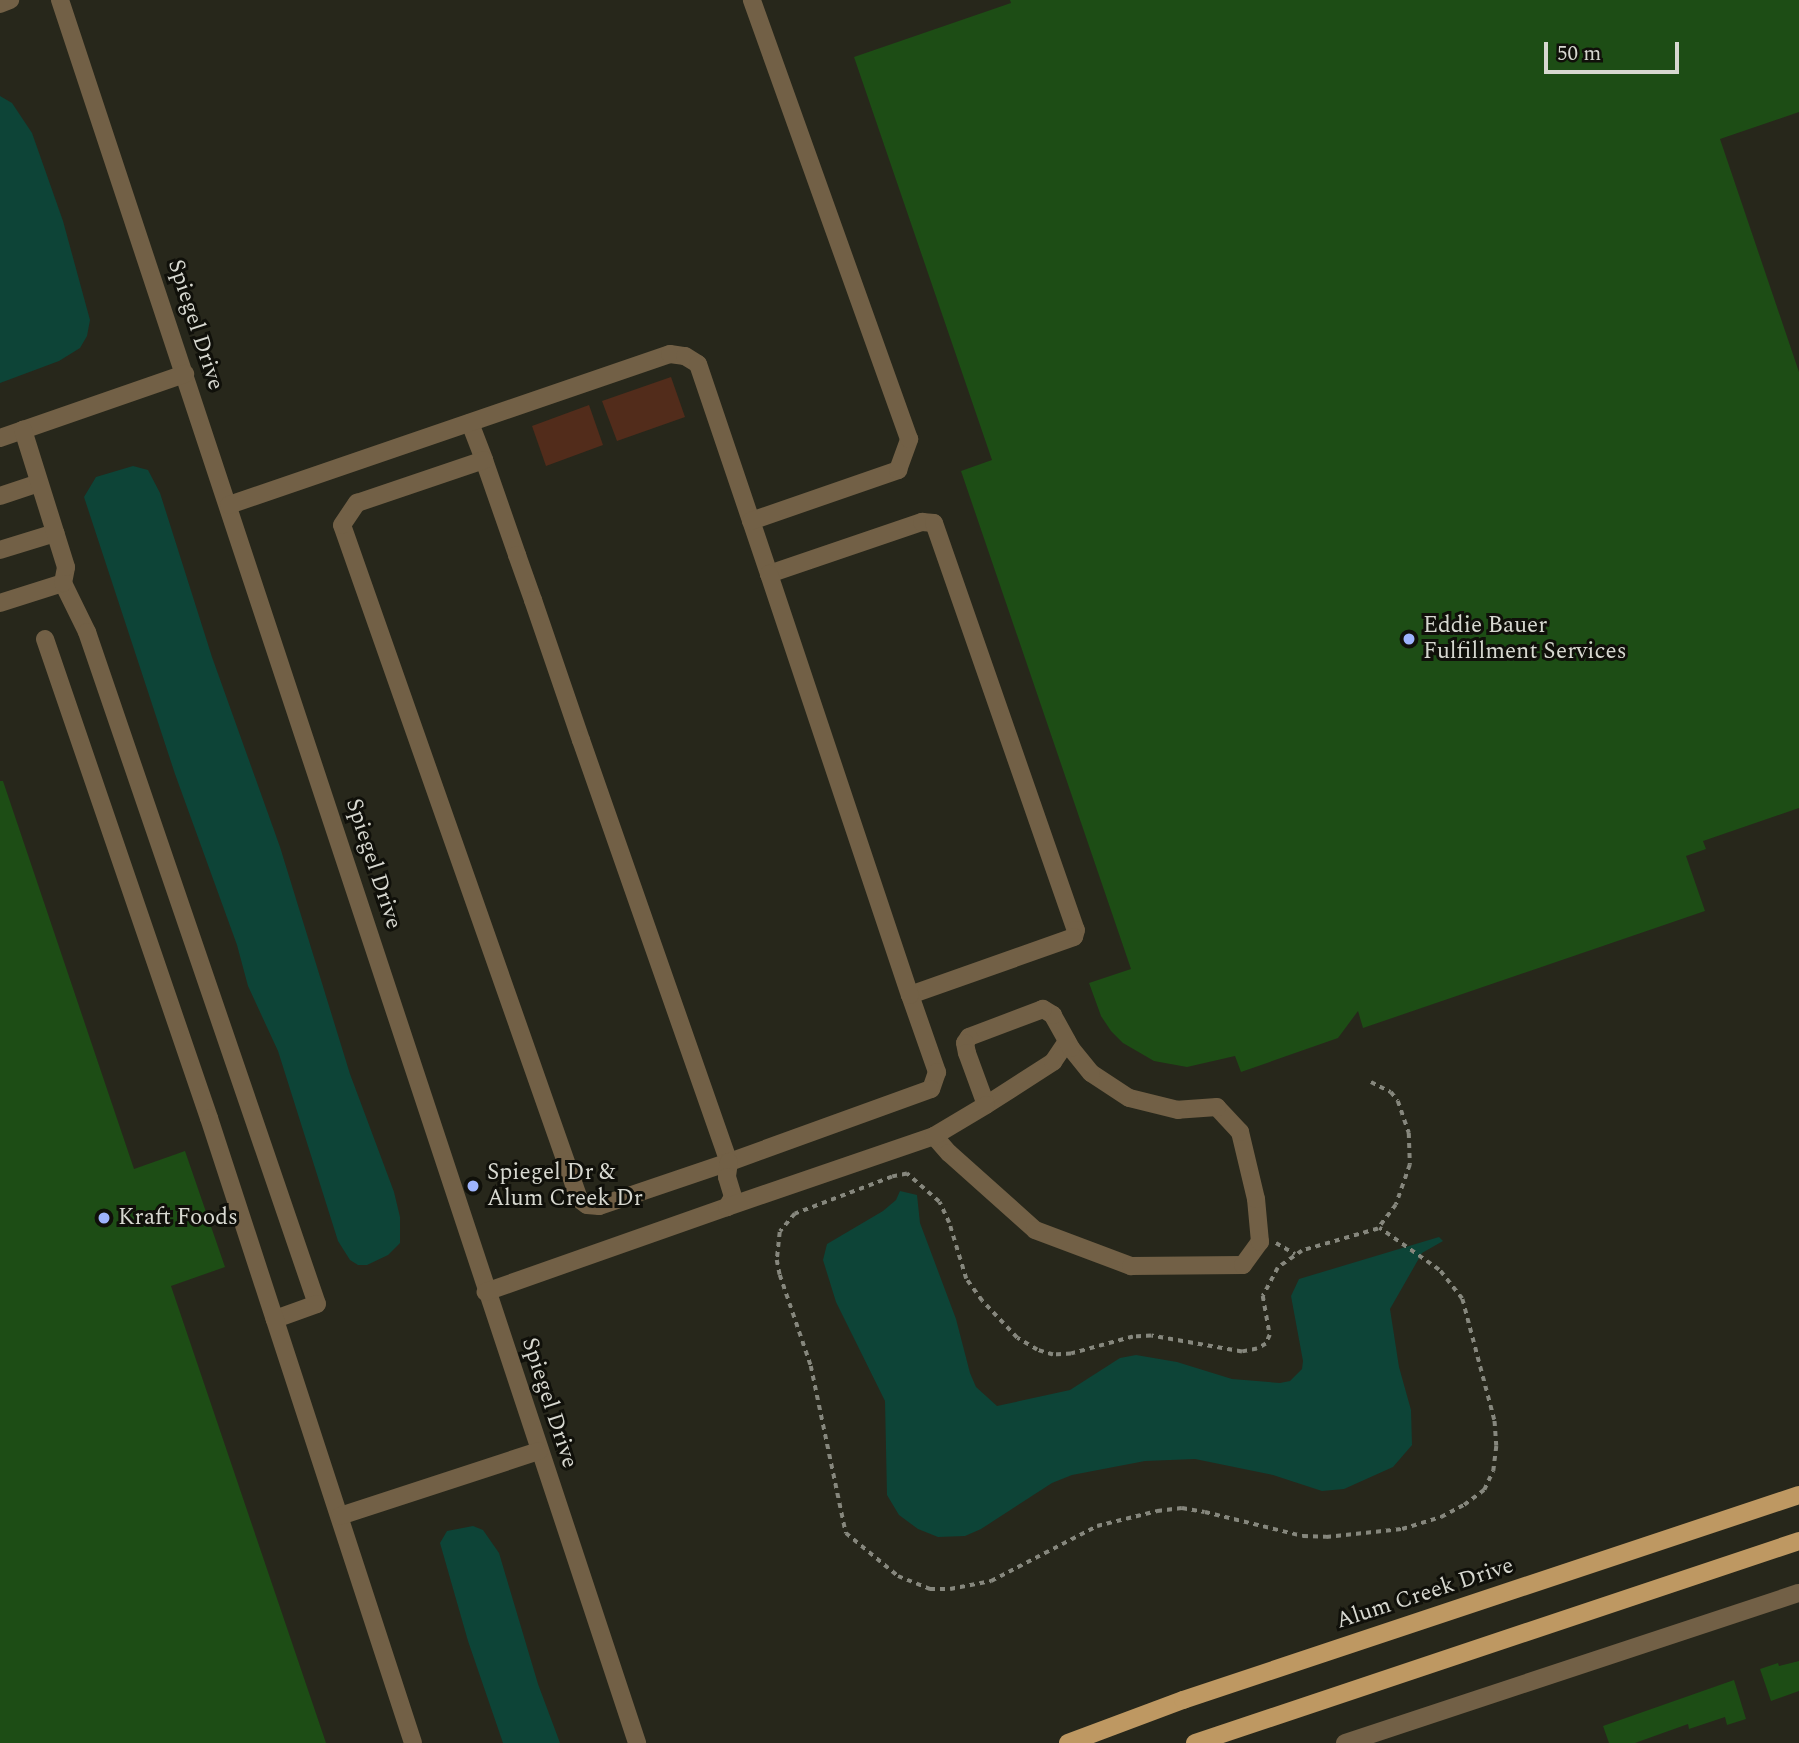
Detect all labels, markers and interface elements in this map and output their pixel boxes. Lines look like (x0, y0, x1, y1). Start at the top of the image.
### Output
scale bar (1547, 28, 1682, 72)
text: 50 m (1557, 38, 1601, 70)
street label: Spiegel Drive (161, 256, 229, 394)
place label: Eddie Bauer Fulfillment Services (1423, 612, 1627, 666)
marker: Eddie Bauer Fulfillment Services (1401, 631, 1417, 647)
street label: Spiegel Drive (339, 795, 407, 933)
place label: Spiegel Dr & Alum Creek Dr (487, 1159, 643, 1213)
marker: Spiegel Dr & Alum Creek Dr (465, 1178, 481, 1194)
place label: Kraft Foods (118, 1204, 238, 1232)
marker: Kraft Foods (96, 1210, 112, 1226)
street label: Spiegel Drive (515, 1334, 583, 1472)
street label: Alum Creek Drive (1333, 1552, 1517, 1636)

